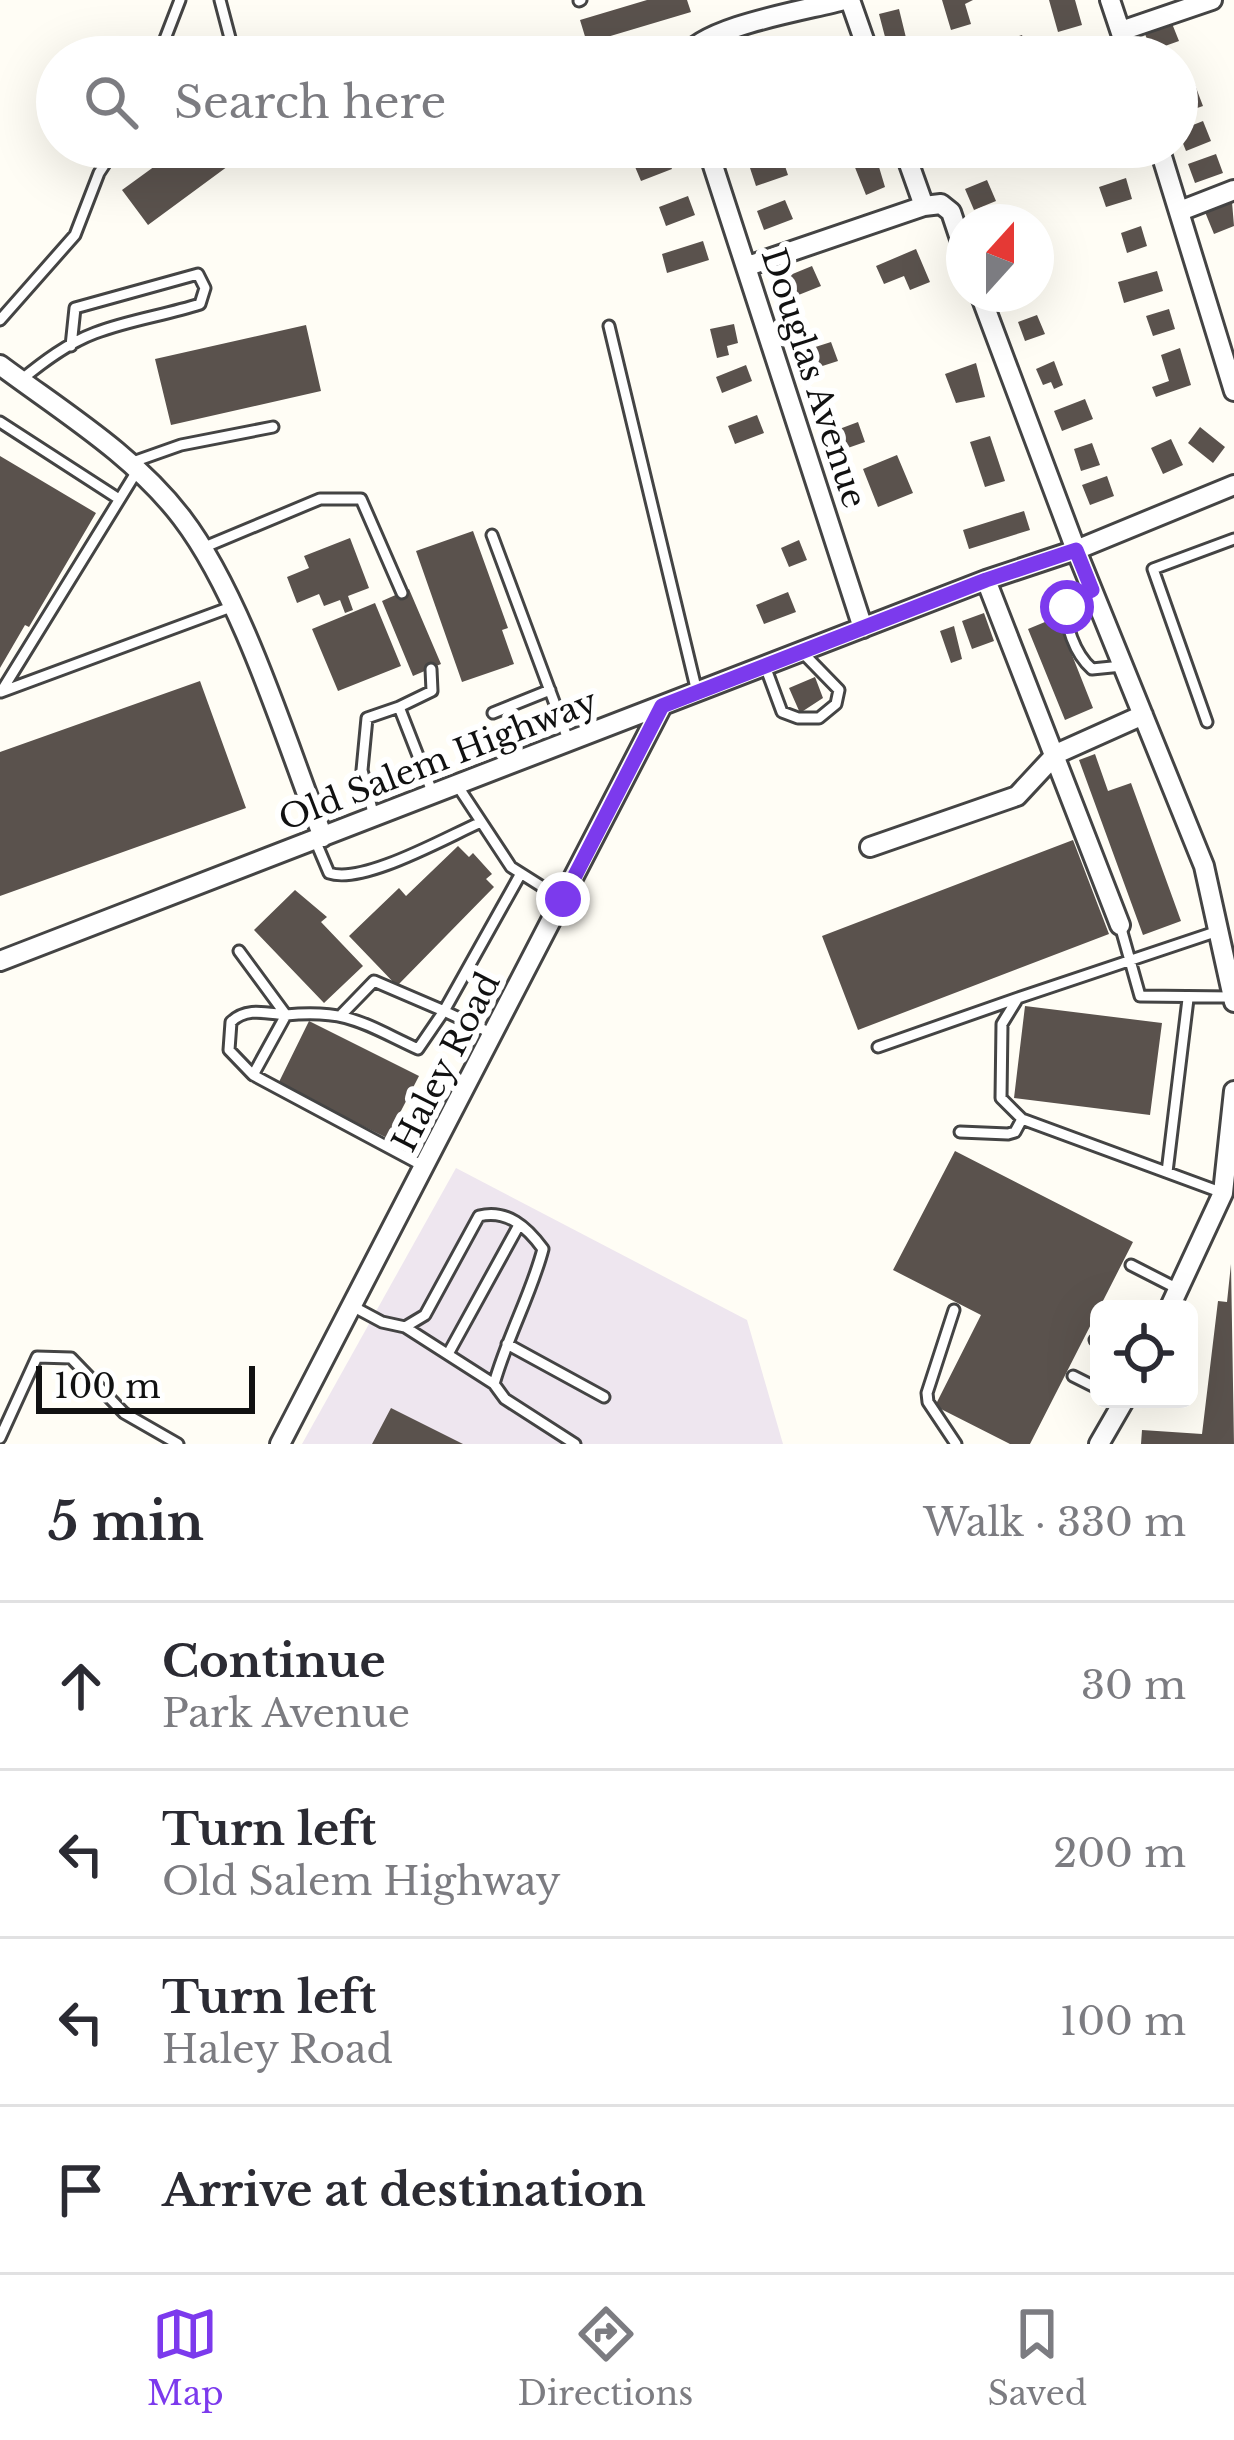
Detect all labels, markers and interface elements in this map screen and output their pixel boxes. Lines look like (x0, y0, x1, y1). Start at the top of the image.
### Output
search box (36, 36, 1198, 168)
icon: search (78, 69, 144, 135)
text: Search here (174, 74, 446, 130)
north arrow (946, 204, 1054, 312)
street label: Douglas Avenue (753, 243, 875, 513)
route start (1040, 580, 1094, 634)
street label: Old Salem Highway (273, 680, 603, 840)
route end (536, 872, 590, 926)
street label: Haley Road (383, 966, 509, 1158)
map controls (1090, 1300, 1198, 1408)
button: locate (1090, 1300, 1198, 1408)
scale bar (36, 1360, 255, 1413)
text: 100 m (54, 1366, 161, 1407)
text: 5 min (48, 1491, 204, 1554)
text: Walk · 330 m (923, 1498, 1186, 1547)
text: Continue (162, 1633, 386, 1689)
icon: ahead (48, 1653, 114, 1719)
text: 30 m (1081, 1661, 1186, 1710)
text: Park Avenue (162, 1689, 410, 1738)
text: Turn left (162, 1801, 376, 1857)
icon: left (48, 1821, 114, 1887)
text: 200 m (1053, 1829, 1186, 1878)
text: Old Salem Highway (162, 1857, 561, 1906)
text: Turn left (162, 1969, 376, 2025)
icon: left (48, 1989, 114, 2055)
text: 100 m (1060, 1997, 1186, 2046)
text: Haley Road (162, 2025, 393, 2074)
icon: arrive (48, 2157, 114, 2223)
text: Arrive at destination (162, 2162, 646, 2218)
tab: Map (147, 2301, 224, 2414)
tab: Directions (518, 2301, 693, 2414)
tab: Saved (987, 2301, 1087, 2414)

